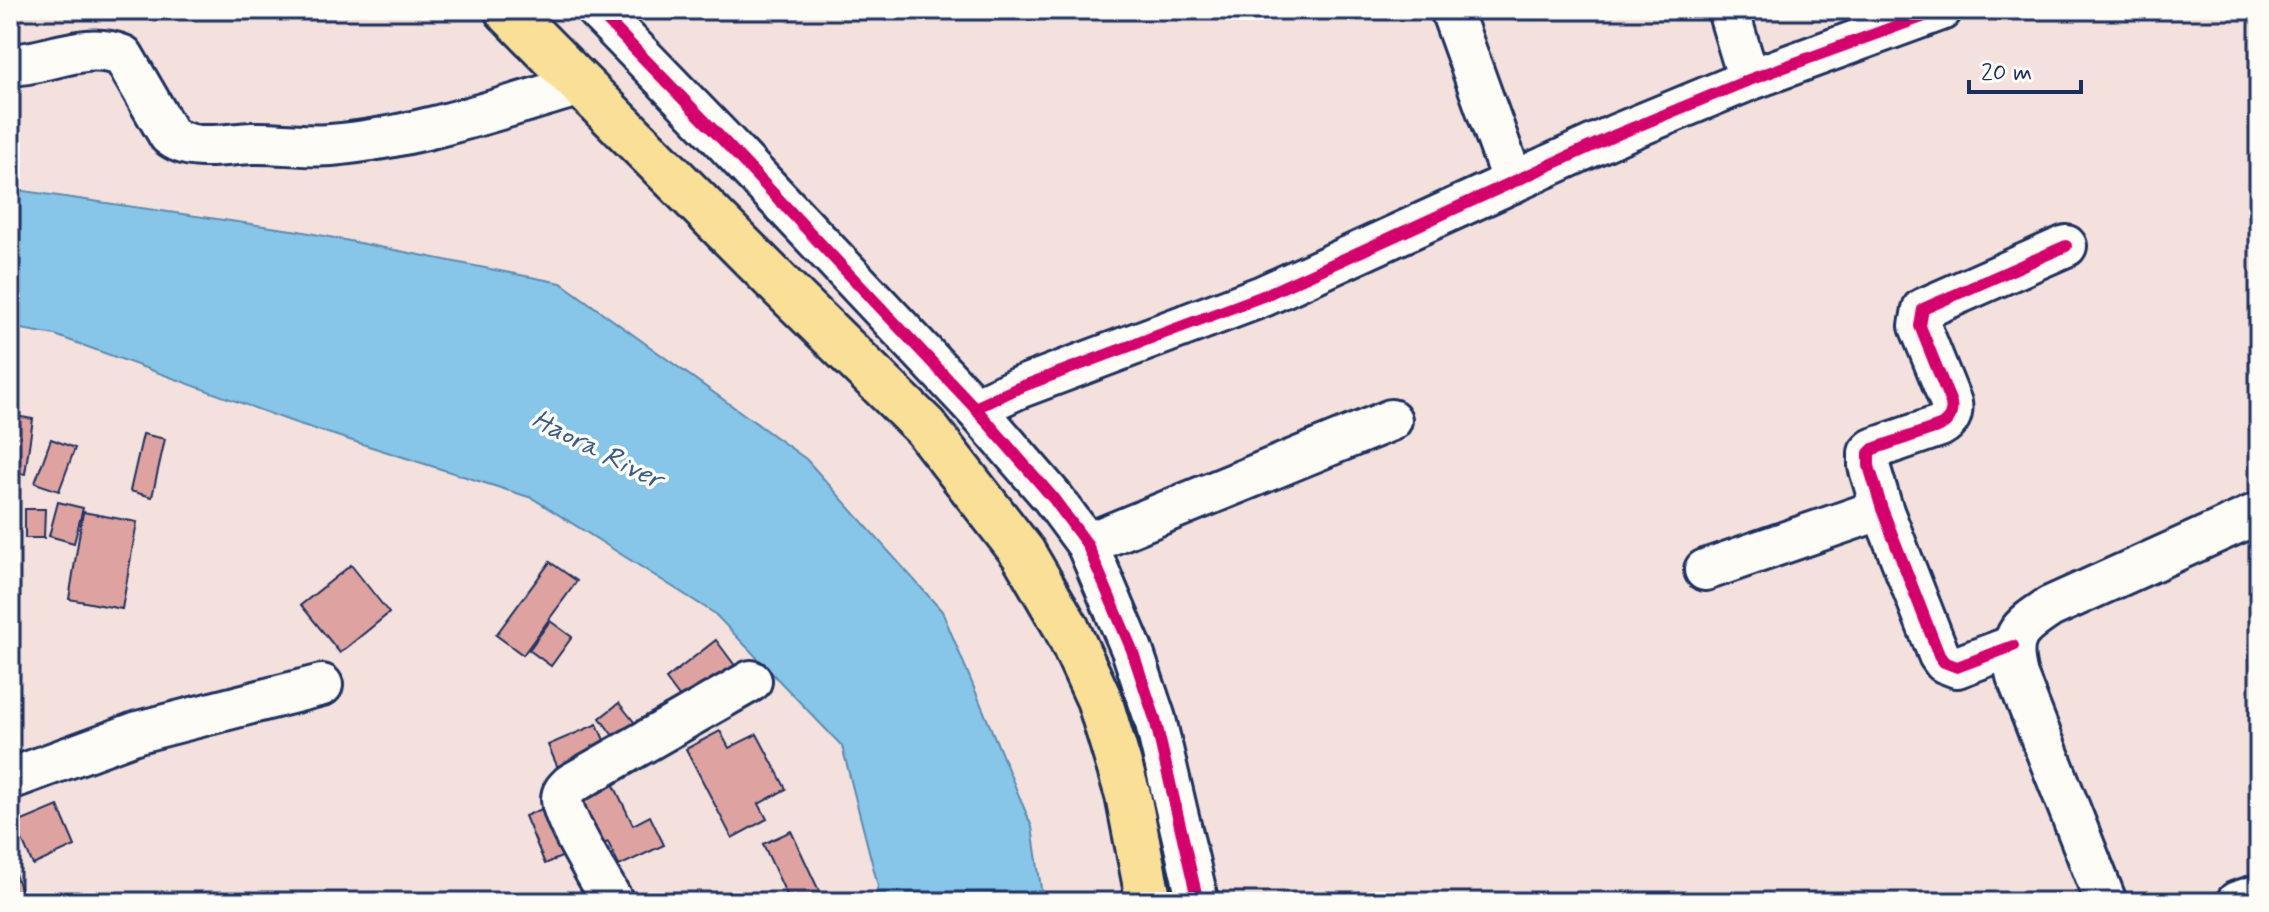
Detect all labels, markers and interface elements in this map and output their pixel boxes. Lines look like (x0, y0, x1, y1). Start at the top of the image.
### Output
scale bar (1969, 44, 2081, 94)
text: 20 m (1981, 58, 2032, 89)
water label: Haora River (525, 402, 672, 500)

